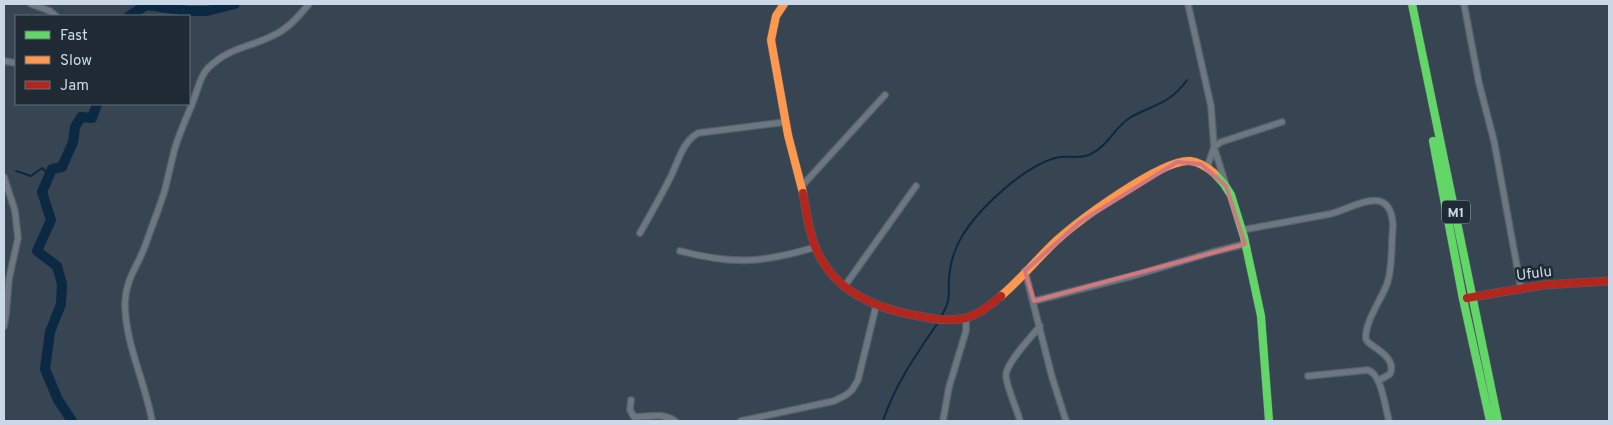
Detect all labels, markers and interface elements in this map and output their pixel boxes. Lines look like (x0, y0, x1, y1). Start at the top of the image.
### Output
legend (15, 15, 190, 105)
text: Fast (60, 27, 88, 46)
text: Slow (60, 52, 92, 71)
text: Jam (60, 77, 89, 96)
road number: M1 (1442, 200, 1470, 223)
street label: Ufulu (1515, 263, 1553, 286)

